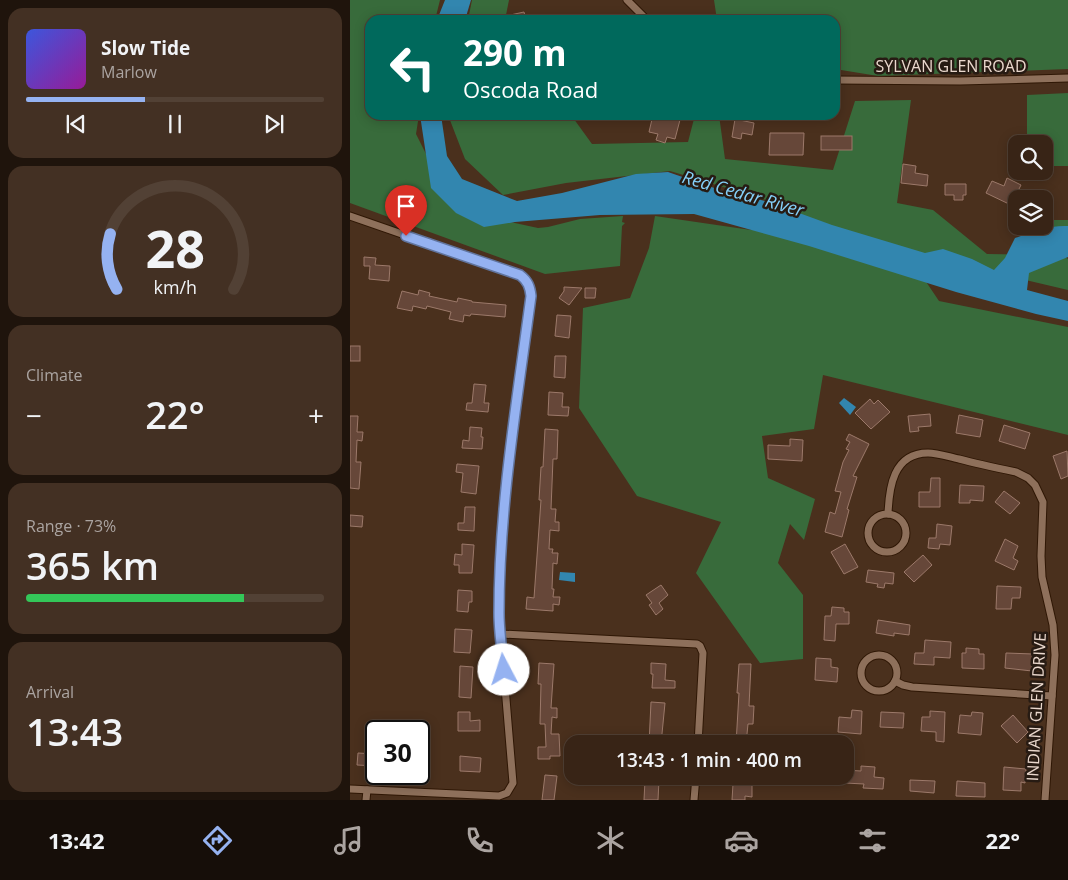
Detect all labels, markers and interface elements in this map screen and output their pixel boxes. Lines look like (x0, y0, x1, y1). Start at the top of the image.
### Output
text: 290 m (463, 29, 567, 76)
text: Slow Tide (101, 35, 190, 61)
icon: left (380, 35, 445, 100)
street label: SYLVAN GLEN ROAD (875, 55, 1027, 77)
text: Marlow (101, 61, 157, 83)
text: Oscoda Road (463, 74, 598, 104)
icon: previous (62, 110, 90, 138)
icon: pause (161, 110, 189, 138)
icon: next (260, 110, 288, 138)
map controls (1008, 135, 1053, 235)
button: search (1008, 135, 1053, 180)
water label: Red Cedar River (680, 164, 808, 222)
pin (385, 185, 427, 236)
button: layers (1008, 190, 1053, 235)
icon: arrive (392, 192, 420, 220)
text: 28 (145, 212, 205, 283)
text: km/h (153, 275, 197, 299)
text: Climate (26, 364, 83, 386)
text: 22° (145, 388, 205, 440)
text: − (26, 396, 42, 434)
text: + (308, 396, 324, 434)
text: Range · 73% (26, 515, 116, 537)
text: 365 km (26, 539, 159, 591)
street label: INDIAN GLEN DRIVE (1021, 632, 1051, 782)
position arrow (477, 643, 529, 695)
text: Arrival (26, 681, 74, 703)
text: 13:43 (26, 705, 123, 757)
speed limit sign: 30 (365, 720, 430, 785)
text: 13:43 · 1 min · 400 m (616, 747, 802, 773)
icon: directions (200, 823, 235, 858)
icon: music (331, 823, 366, 858)
icon: phone (462, 823, 497, 858)
icon: climate (593, 823, 628, 858)
icon: car (724, 823, 759, 858)
icon: filters (855, 823, 890, 858)
text: 13:42 (48, 825, 105, 855)
text: 22° (985, 825, 1020, 855)

